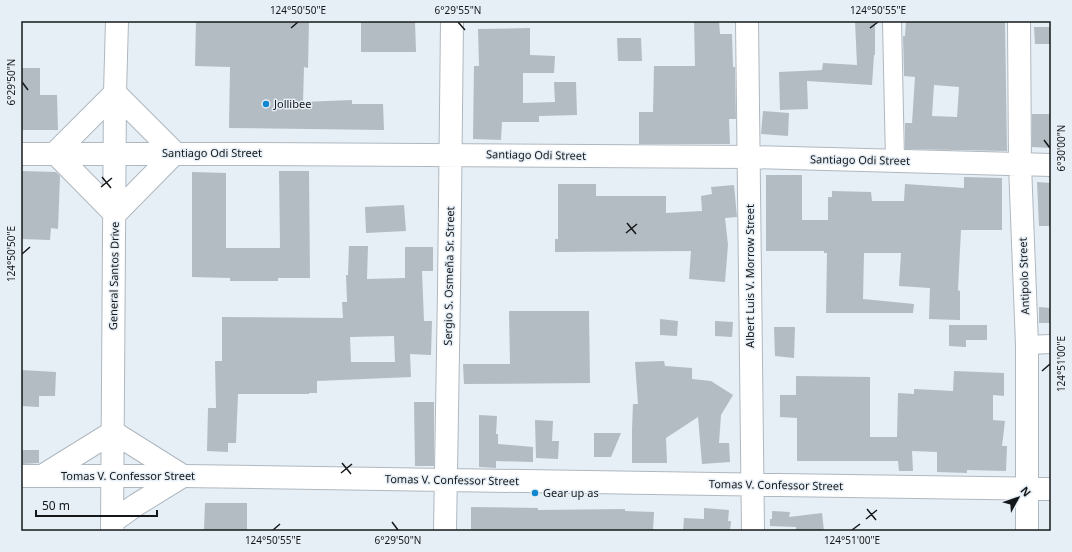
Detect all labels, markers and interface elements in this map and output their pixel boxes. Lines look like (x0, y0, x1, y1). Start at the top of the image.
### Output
text: 124°50'50"E (270, 3, 326, 17)
text: 6°29'55"N (435, 3, 481, 17)
text: 124°50'55"E (850, 3, 906, 17)
text: 6°29'50"N (4, 59, 18, 105)
place label: Jollibee (273, 96, 311, 111)
marker: Jollibee (261, 99, 271, 109)
text: 6°30'00"N (1054, 125, 1068, 171)
street label: Santiago Odi Street (162, 145, 262, 160)
street label: Santiago Odi Street (486, 146, 586, 163)
street label: Santiago Odi Street (810, 151, 910, 168)
street label: Albert Luis V. Morrow Street (742, 204, 757, 348)
street label: Sergio S. Osmeña Sr. Street (440, 206, 457, 346)
street label: General Santos Drive (105, 222, 122, 330)
text: 124°50'50"E (4, 226, 18, 282)
street label: Antipolo Street (1015, 237, 1032, 315)
text: 124°51'00"E (1054, 336, 1068, 392)
street label: Tomas V. Confessor Street (61, 468, 195, 483)
street label: Tomas V. Confessor Street (385, 471, 519, 488)
street label: Tomas V. Confessor Street (709, 476, 843, 493)
north arrow (998, 478, 1038, 518)
text: N (1017, 483, 1035, 500)
place label: Gear up as (543, 485, 599, 500)
marker: Gear up as (530, 488, 540, 498)
scale bar (36, 492, 157, 518)
text: 50 m (42, 497, 70, 514)
text: 124°50'55"E (245, 533, 301, 547)
text: 6°29'50"N (375, 533, 421, 547)
text: 124°51'00"E (824, 533, 880, 547)

